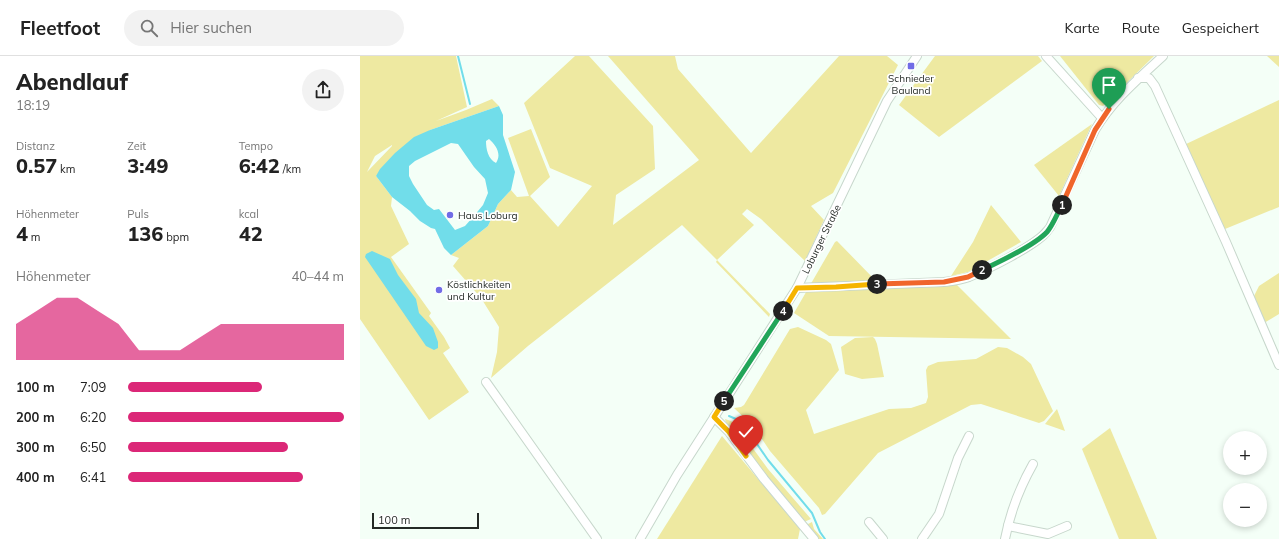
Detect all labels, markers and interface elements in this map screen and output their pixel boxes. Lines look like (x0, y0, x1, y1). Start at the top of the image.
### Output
search box (124, 10, 404, 46)
text: Fleetfoot (20, 16, 100, 40)
icon: search (138, 17, 160, 39)
text: Hier suchen (170, 18, 252, 37)
text: Karte (1065, 19, 1100, 37)
text: Route (1122, 19, 1160, 37)
text: Gespeichert (1182, 19, 1259, 37)
marker: Schnieder Bauland (906, 61, 916, 71)
text: Abendlauf (16, 68, 128, 96)
pin (1092, 68, 1126, 109)
button: share (302, 69, 344, 111)
place label: Schnieder Bauland (888, 72, 934, 97)
icon: arrive (1098, 74, 1120, 96)
text: 18:19 (16, 97, 50, 113)
text: Distanz (16, 139, 55, 153)
text: Zeit (127, 139, 146, 153)
text: Tempo (239, 139, 273, 153)
text: 0.57 (16, 153, 57, 178)
text: 3:49 (127, 153, 169, 178)
text: 6:42 (239, 153, 280, 178)
text: km (57, 162, 75, 176)
text: /km (280, 162, 301, 176)
pin: 1 (1052, 195, 1072, 215)
text: 1 (1059, 198, 1065, 212)
street label: Loburger Straße (799, 203, 844, 276)
text: Höhenmeter (16, 207, 79, 221)
text: Puls (127, 207, 149, 221)
text: kcal (239, 207, 259, 221)
place label: Haus Loburg (458, 209, 517, 222)
marker: Haus Loburg (445, 210, 455, 220)
text: 4 (16, 221, 28, 246)
text: 136 (127, 221, 163, 246)
text: 42 (239, 221, 263, 246)
text: m (28, 230, 41, 244)
text: bpm (163, 230, 189, 244)
pin: 2 (972, 260, 992, 280)
text: 2 (979, 263, 985, 277)
text: Höhenmeter (16, 268, 90, 284)
text: 40–44 m (291, 268, 344, 284)
pin: 3 (867, 274, 887, 294)
text: 3 (874, 277, 880, 291)
place label: Köstlichkeiten und Kultur (447, 278, 511, 303)
marker: Köstlichkeiten und Kultur (434, 285, 444, 295)
pin: 4 (773, 301, 793, 321)
text: 4 (780, 304, 786, 318)
text: 100 m (16, 379, 55, 395)
text: 7:09 (80, 379, 106, 395)
pin: 5 (714, 391, 734, 411)
text: 5 (721, 394, 727, 408)
text: 200 m (16, 409, 55, 425)
text: 6:20 (80, 409, 106, 425)
pin (729, 415, 763, 456)
icon: check (735, 421, 757, 443)
map controls (1223, 431, 1267, 527)
button: + (1223, 431, 1267, 475)
text: 300 m (16, 439, 55, 455)
text: 6:50 (80, 439, 106, 455)
text: 400 m (16, 469, 55, 485)
text: 6:41 (80, 469, 106, 485)
button: − (1223, 483, 1267, 527)
scale bar (372, 511, 479, 530)
text: 100 m (378, 513, 410, 527)

